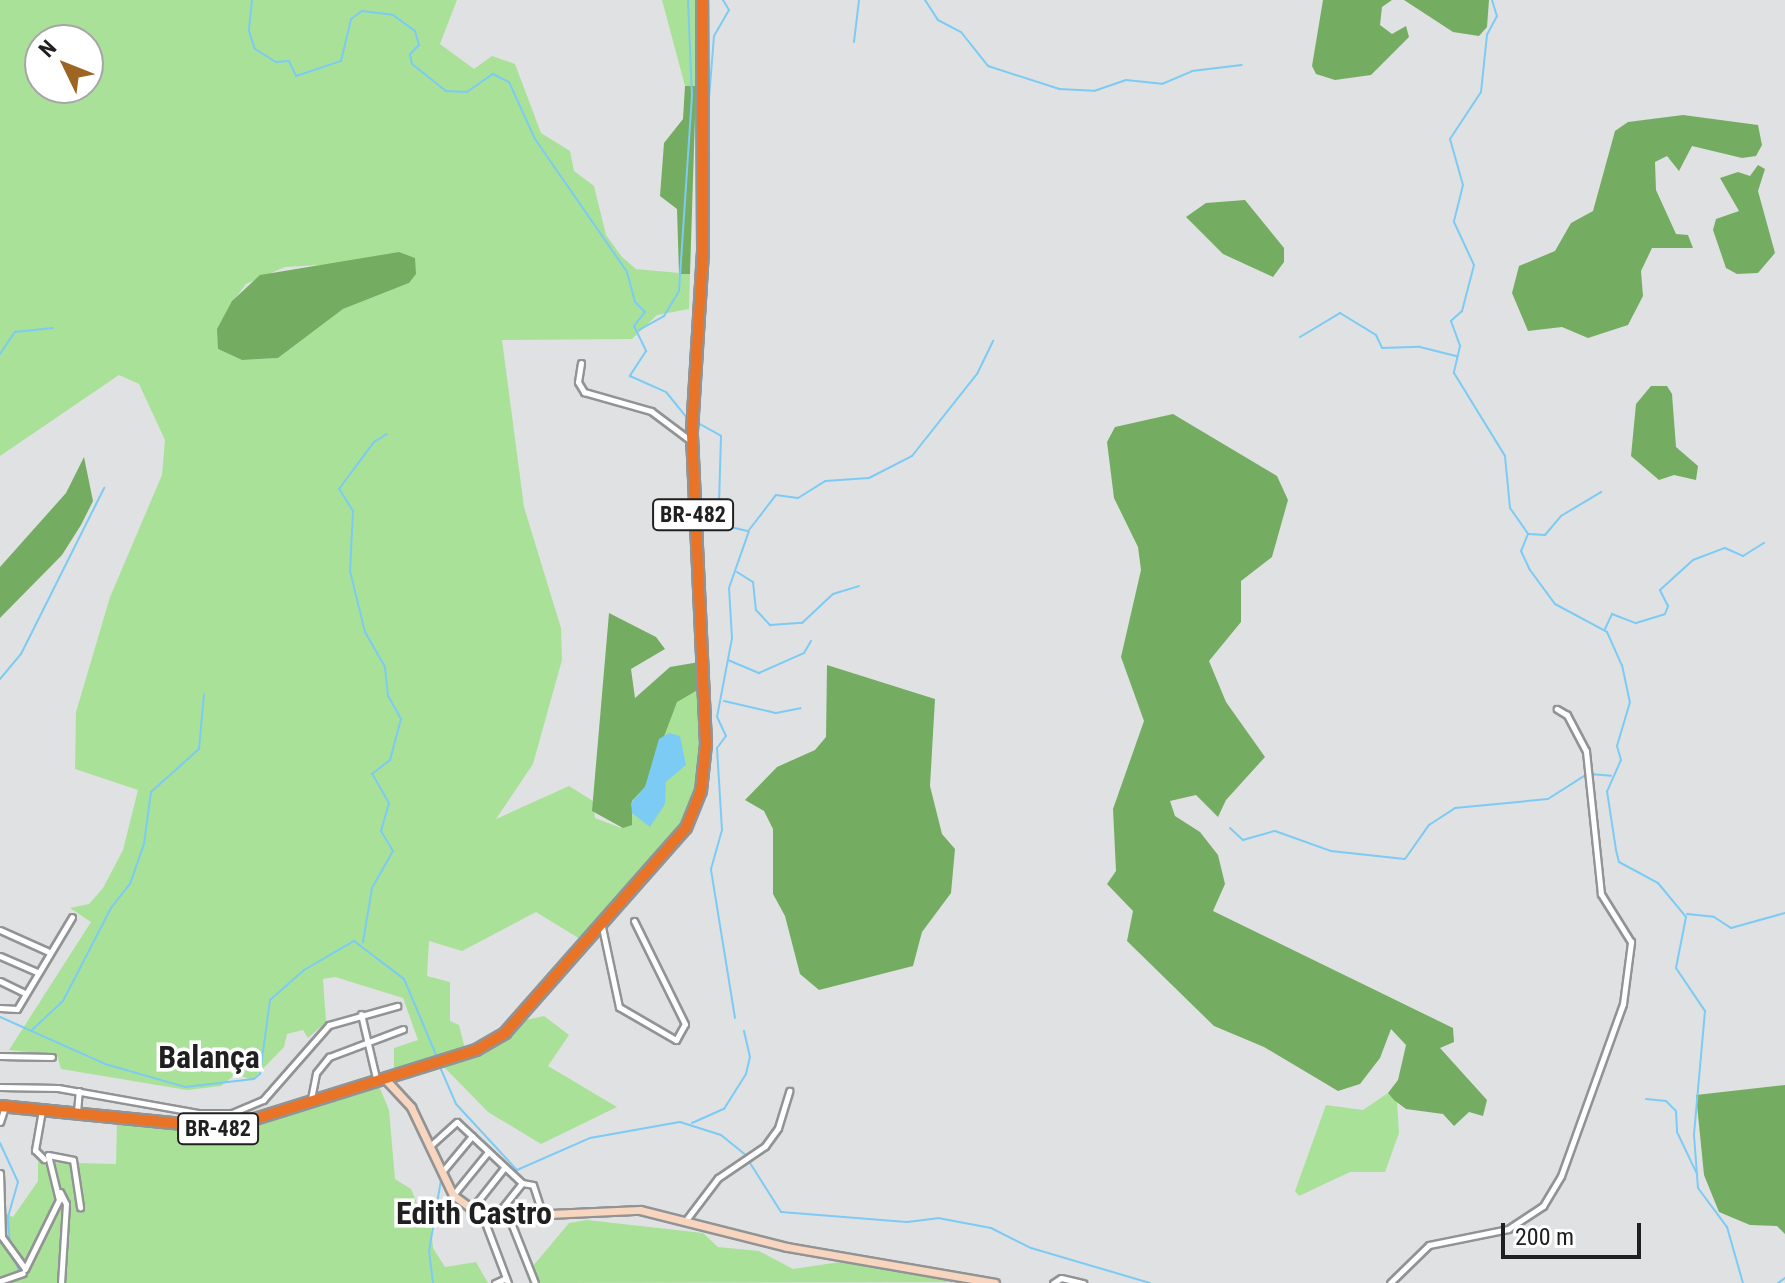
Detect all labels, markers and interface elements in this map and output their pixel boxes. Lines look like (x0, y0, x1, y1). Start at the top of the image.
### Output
north arrow (24, 24, 104, 104)
text: N (34, 35, 61, 62)
road number: BR-482 (651, 497, 735, 533)
district label: Balança (158, 1038, 260, 1076)
road number: BR-482 (176, 1111, 260, 1147)
district label: Edith Castro (396, 1194, 552, 1232)
scale bar (1505, 1207, 1645, 1257)
text: 200 m (1515, 1223, 1574, 1251)

